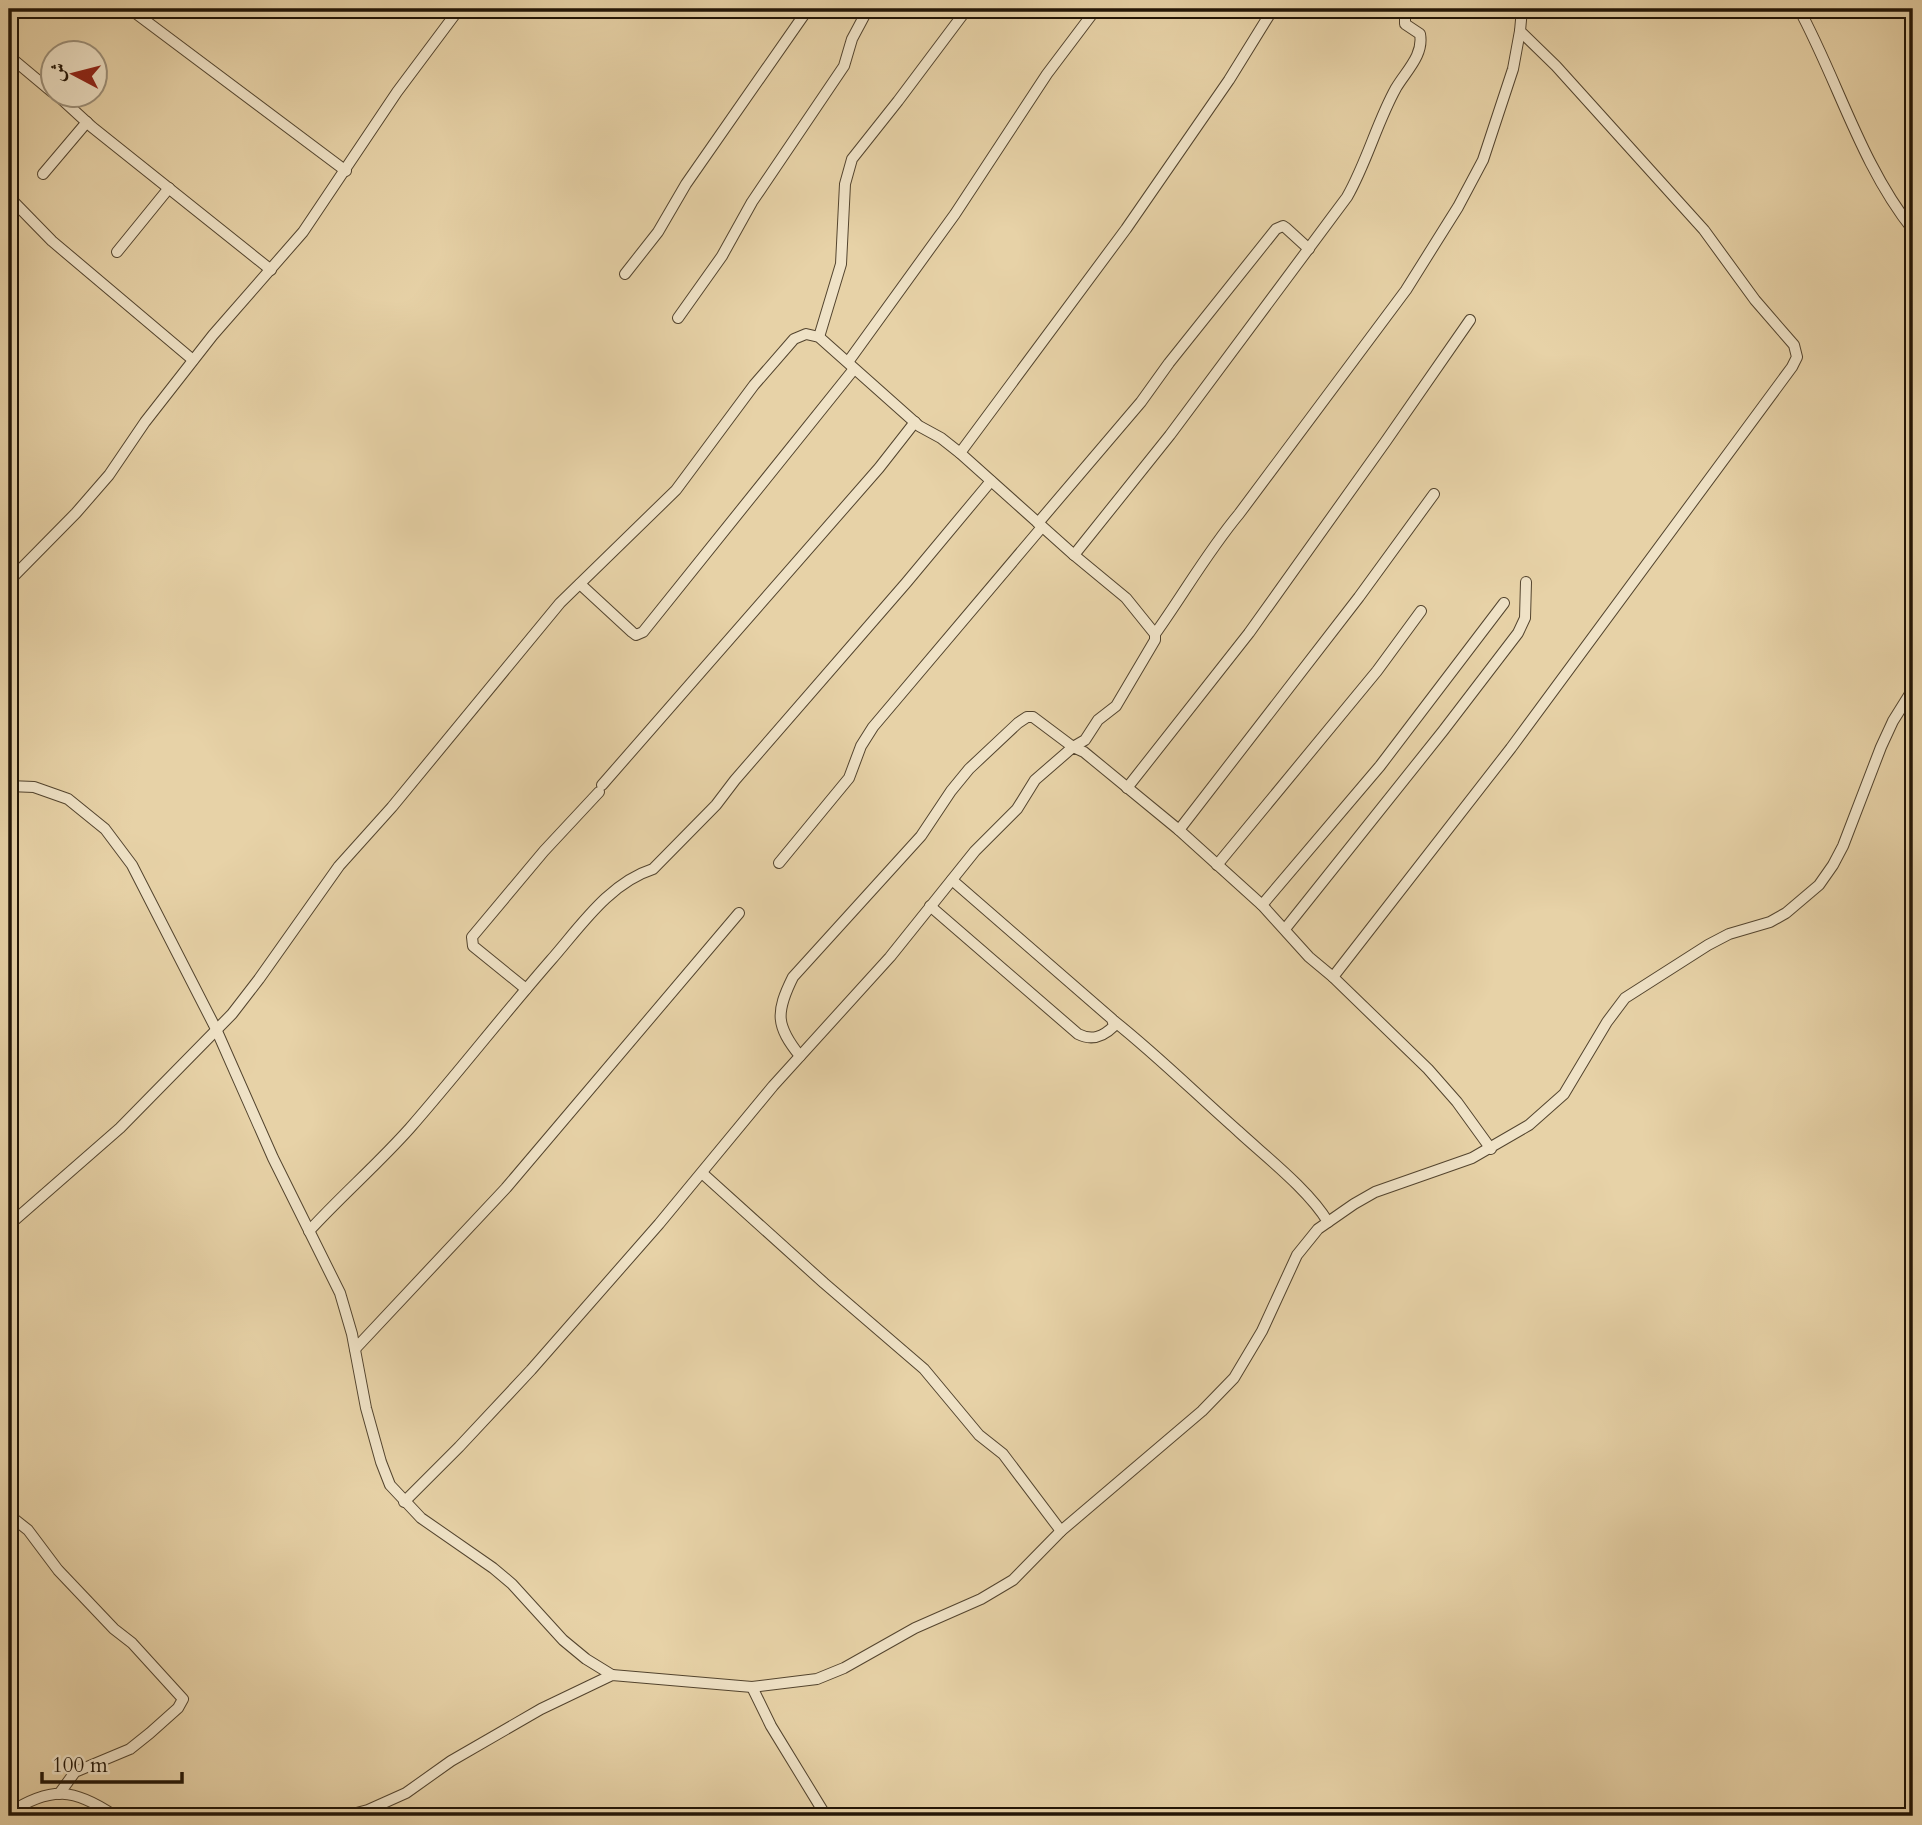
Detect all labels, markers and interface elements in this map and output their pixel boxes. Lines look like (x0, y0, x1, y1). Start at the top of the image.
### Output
north arrow (38, 38, 108, 108)
text: ش (44, 61, 72, 83)
scale bar (42, 1741, 182, 1785)
text: 100 m (52, 1751, 108, 1780)

